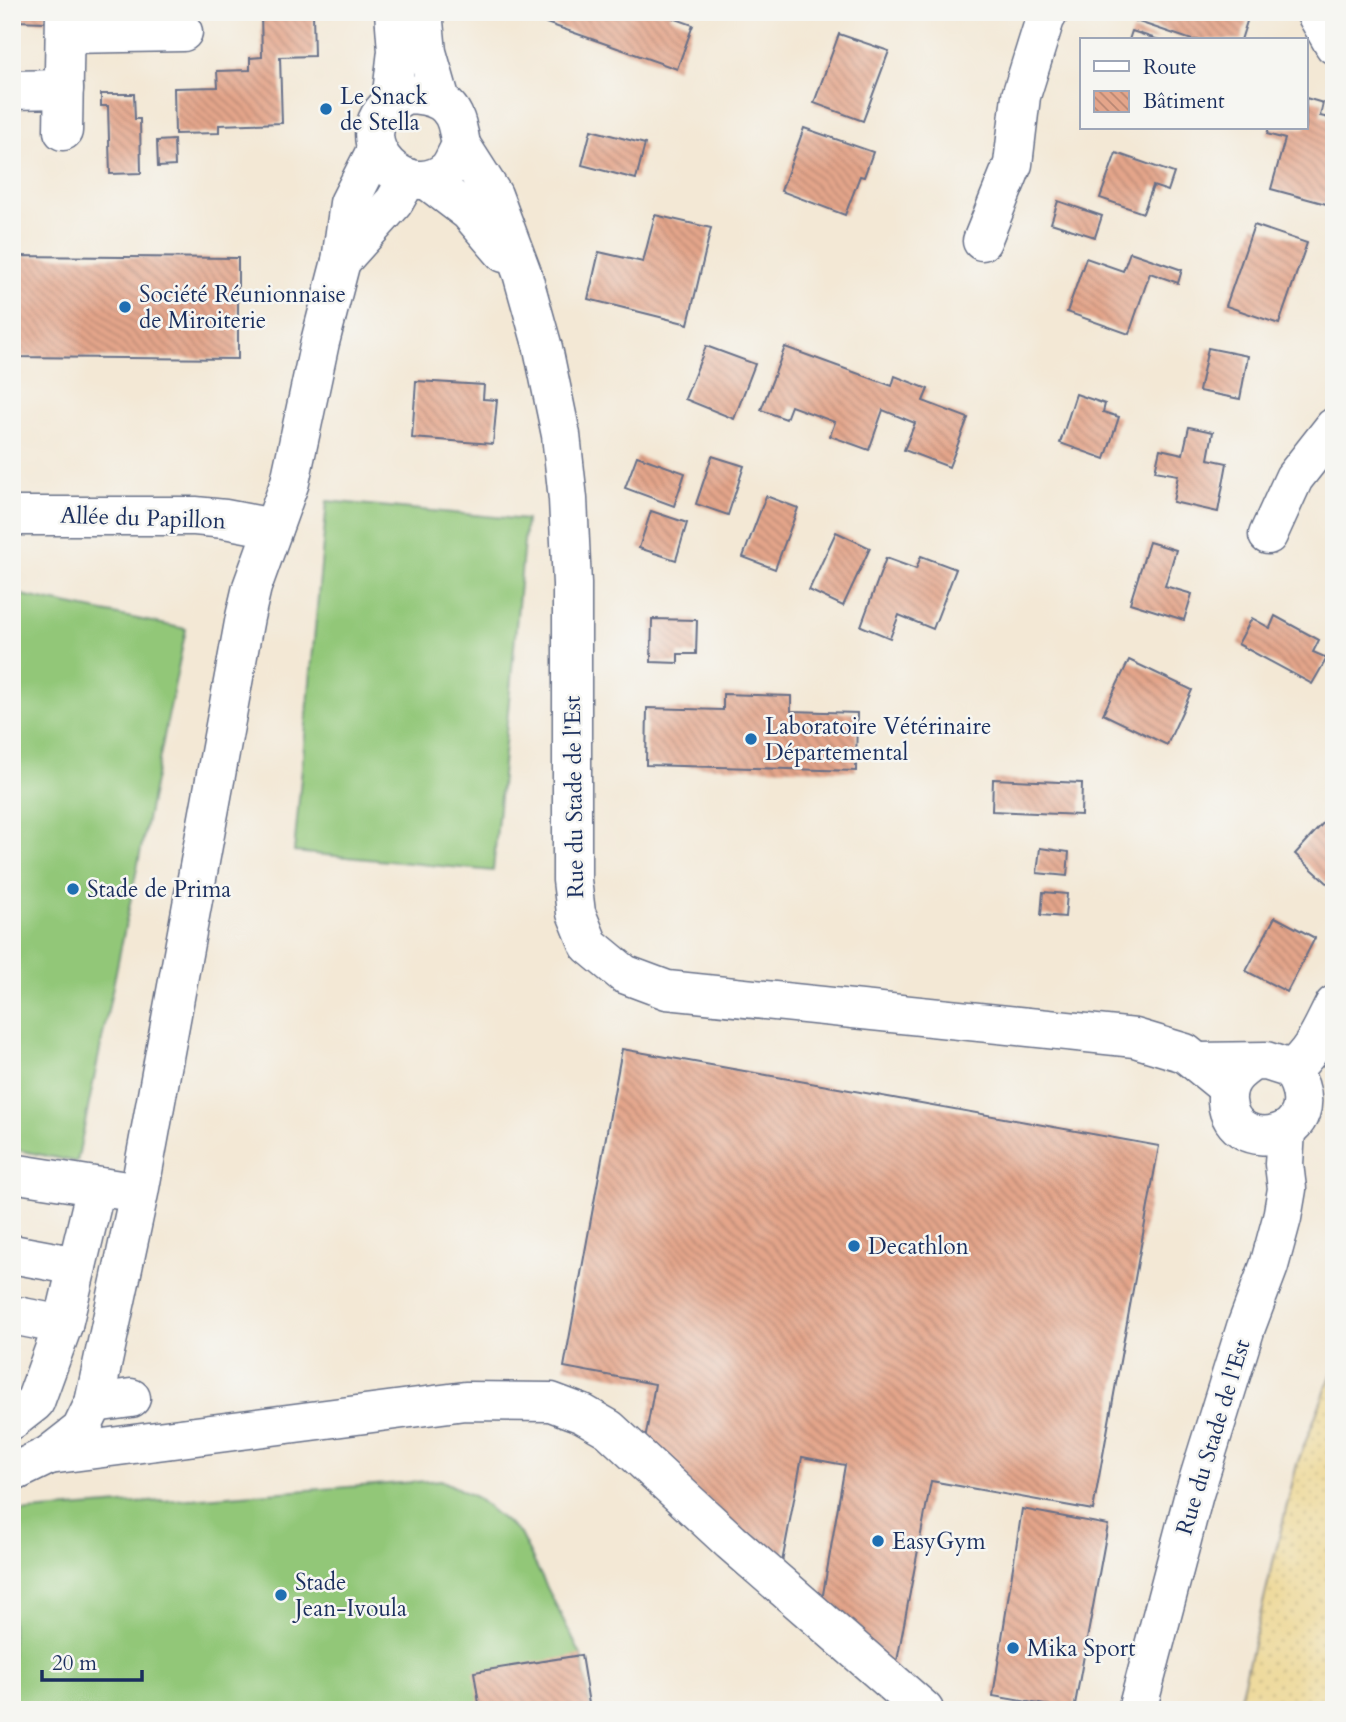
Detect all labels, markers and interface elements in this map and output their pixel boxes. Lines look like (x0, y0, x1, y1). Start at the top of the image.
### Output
legend (1080, 38, 1308, 130)
text: Route (1143, 53, 1197, 82)
place label: Le Snack de Stella (340, 81, 429, 138)
text: Bâtiment (1143, 87, 1225, 116)
marker: Le Snack de Stella (318, 101, 334, 117)
place label: Société Réunionnaise de Miroiterie (139, 279, 346, 336)
marker: Société Réunionnaise de Miroiterie (117, 299, 133, 315)
street label: Allée du Papillon (60, 500, 226, 536)
street label: Rue du Stade de l'Est (557, 695, 591, 899)
place label: Laboratoire Vétérinaire Départemental (765, 711, 991, 768)
marker: Laboratoire Vétérinaire Départemental (743, 731, 759, 747)
place label: Stade de Prima (87, 874, 231, 905)
marker: Stade de Prima (65, 881, 81, 897)
place label: Decathlon (868, 1231, 969, 1262)
marker: Decathlon (846, 1238, 862, 1254)
street label: Rue du Stade de l'Est (1169, 1335, 1257, 1539)
place label: EasyGym (892, 1526, 986, 1557)
marker: EasyGym (870, 1533, 886, 1549)
place label: Stade Jean-Ivoula (292, 1567, 407, 1624)
marker: Stade Jean-Ivoula (273, 1587, 289, 1603)
place label: Mika Sport (1027, 1633, 1135, 1664)
scale bar (42, 1638, 142, 1682)
marker: Mika Sport (1005, 1640, 1021, 1656)
text: 20 m (52, 1649, 97, 1678)

